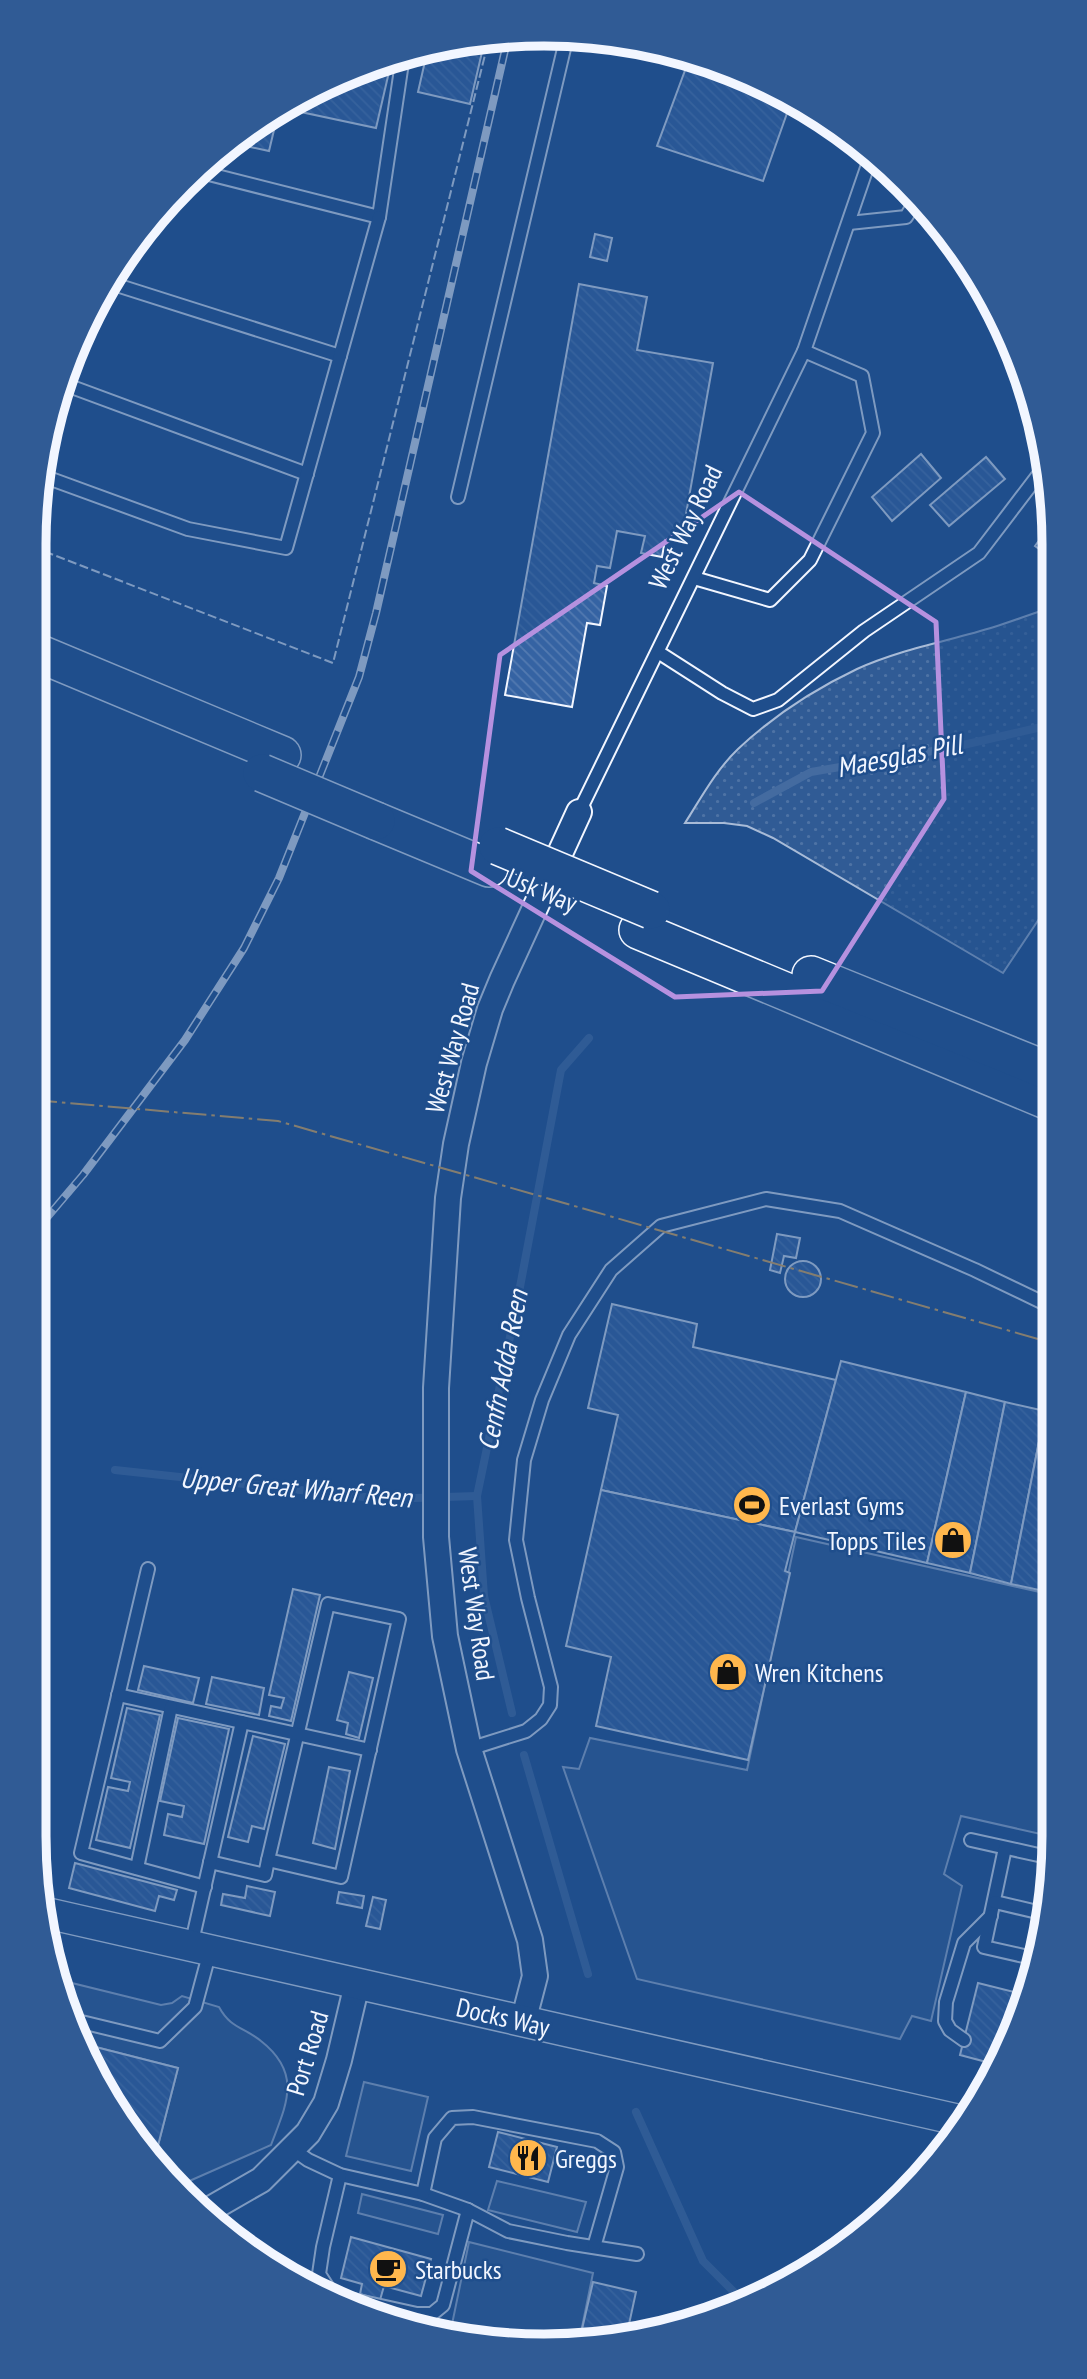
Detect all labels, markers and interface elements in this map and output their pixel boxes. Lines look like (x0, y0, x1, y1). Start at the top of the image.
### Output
street label: West Way Road (641, 459, 729, 595)
water label: Maesglas Pill (833, 724, 967, 785)
street label: Usk Way (502, 860, 583, 920)
street label: West Way Road (418, 979, 486, 1117)
water label: Cenfn Adda Reen (468, 1285, 536, 1453)
water label: Upper Great Wharf Reen (179, 1458, 415, 1516)
sports icon: Everlast Gyms (731, 1484, 773, 1526)
place label: Everlast Gyms (779, 1489, 904, 1522)
shop icon: Topps Tiles (932, 1519, 974, 1561)
place label: Topps Tiles (827, 1524, 926, 1557)
street label: West Way Road (451, 1545, 503, 1683)
shop icon: Wren Kitchens (707, 1651, 749, 1693)
place label: Wren Kitchens (755, 1656, 883, 1689)
street label: Docks Way (453, 1990, 553, 2044)
street label: Port Road (279, 2007, 335, 2099)
restaurant icon: Greggs (507, 2137, 549, 2179)
place label: Greggs (555, 2142, 617, 2175)
cafe icon: Starbucks (367, 2248, 409, 2290)
place label: Starbucks (415, 2253, 502, 2286)

